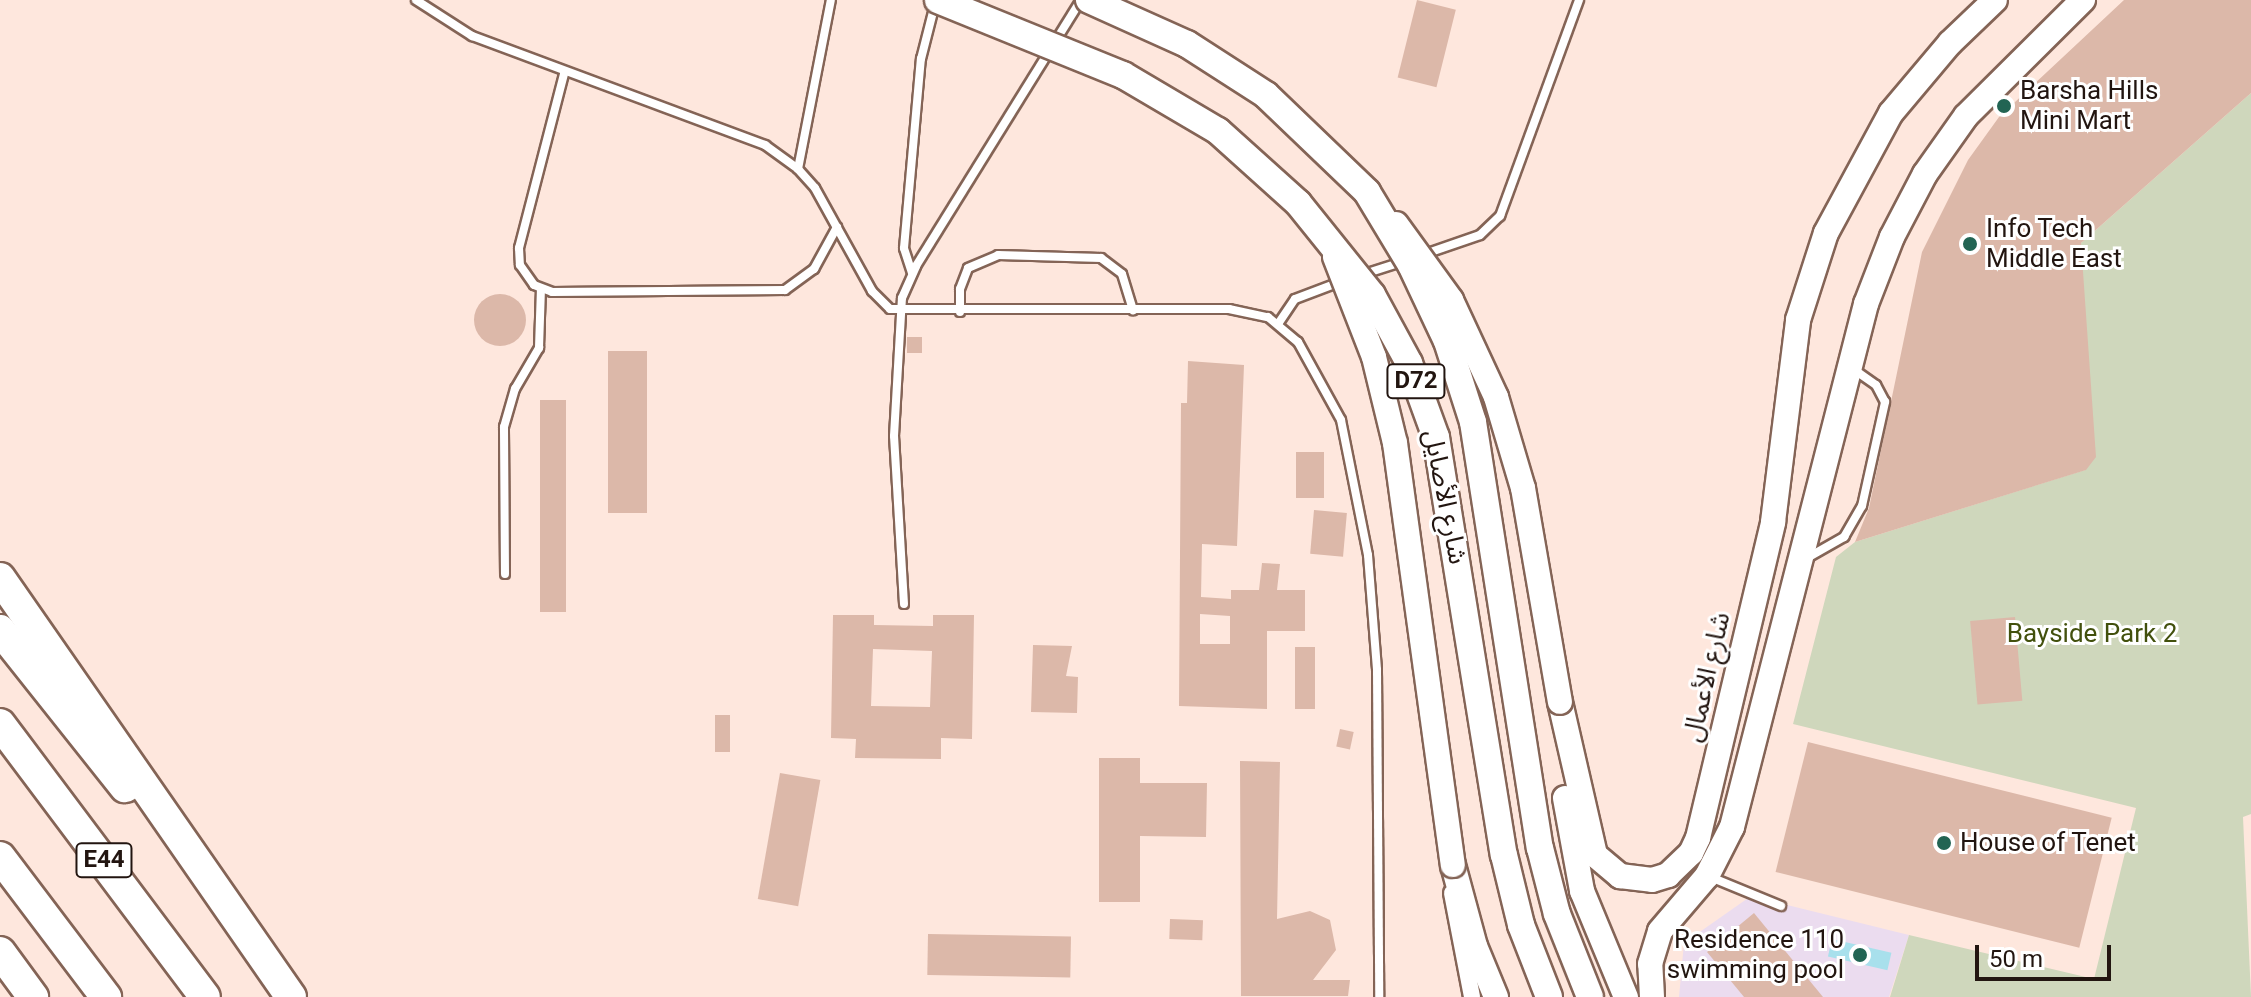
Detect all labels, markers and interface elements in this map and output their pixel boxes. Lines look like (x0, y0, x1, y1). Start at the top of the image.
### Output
place label: Barsha Hills Mini Mart (2020, 75, 2158, 136)
marker: Barsha Hills Mini Mart (1995, 97, 2013, 115)
place label: Info Tech Middle East (1986, 213, 2122, 274)
marker: Info Tech Middle East (1961, 235, 1979, 253)
road number: D72 (1386, 361, 1446, 401)
street label: شارع الأصايل (1417, 427, 1473, 567)
street label: شارع الأعمال (1677, 609, 1737, 745)
park label: Bayside Park 2 (2007, 618, 2177, 650)
place label: House of Tenet (1960, 827, 2136, 859)
marker: House of Tenet (1935, 834, 1953, 852)
road number: E44 (74, 840, 134, 880)
place label: Residence 110 swimming pool (1667, 924, 1844, 986)
scale bar (1979, 929, 2115, 979)
text: 50 m (1989, 945, 2043, 973)
marker: Residence 110 swimming pool (1851, 946, 1869, 964)

